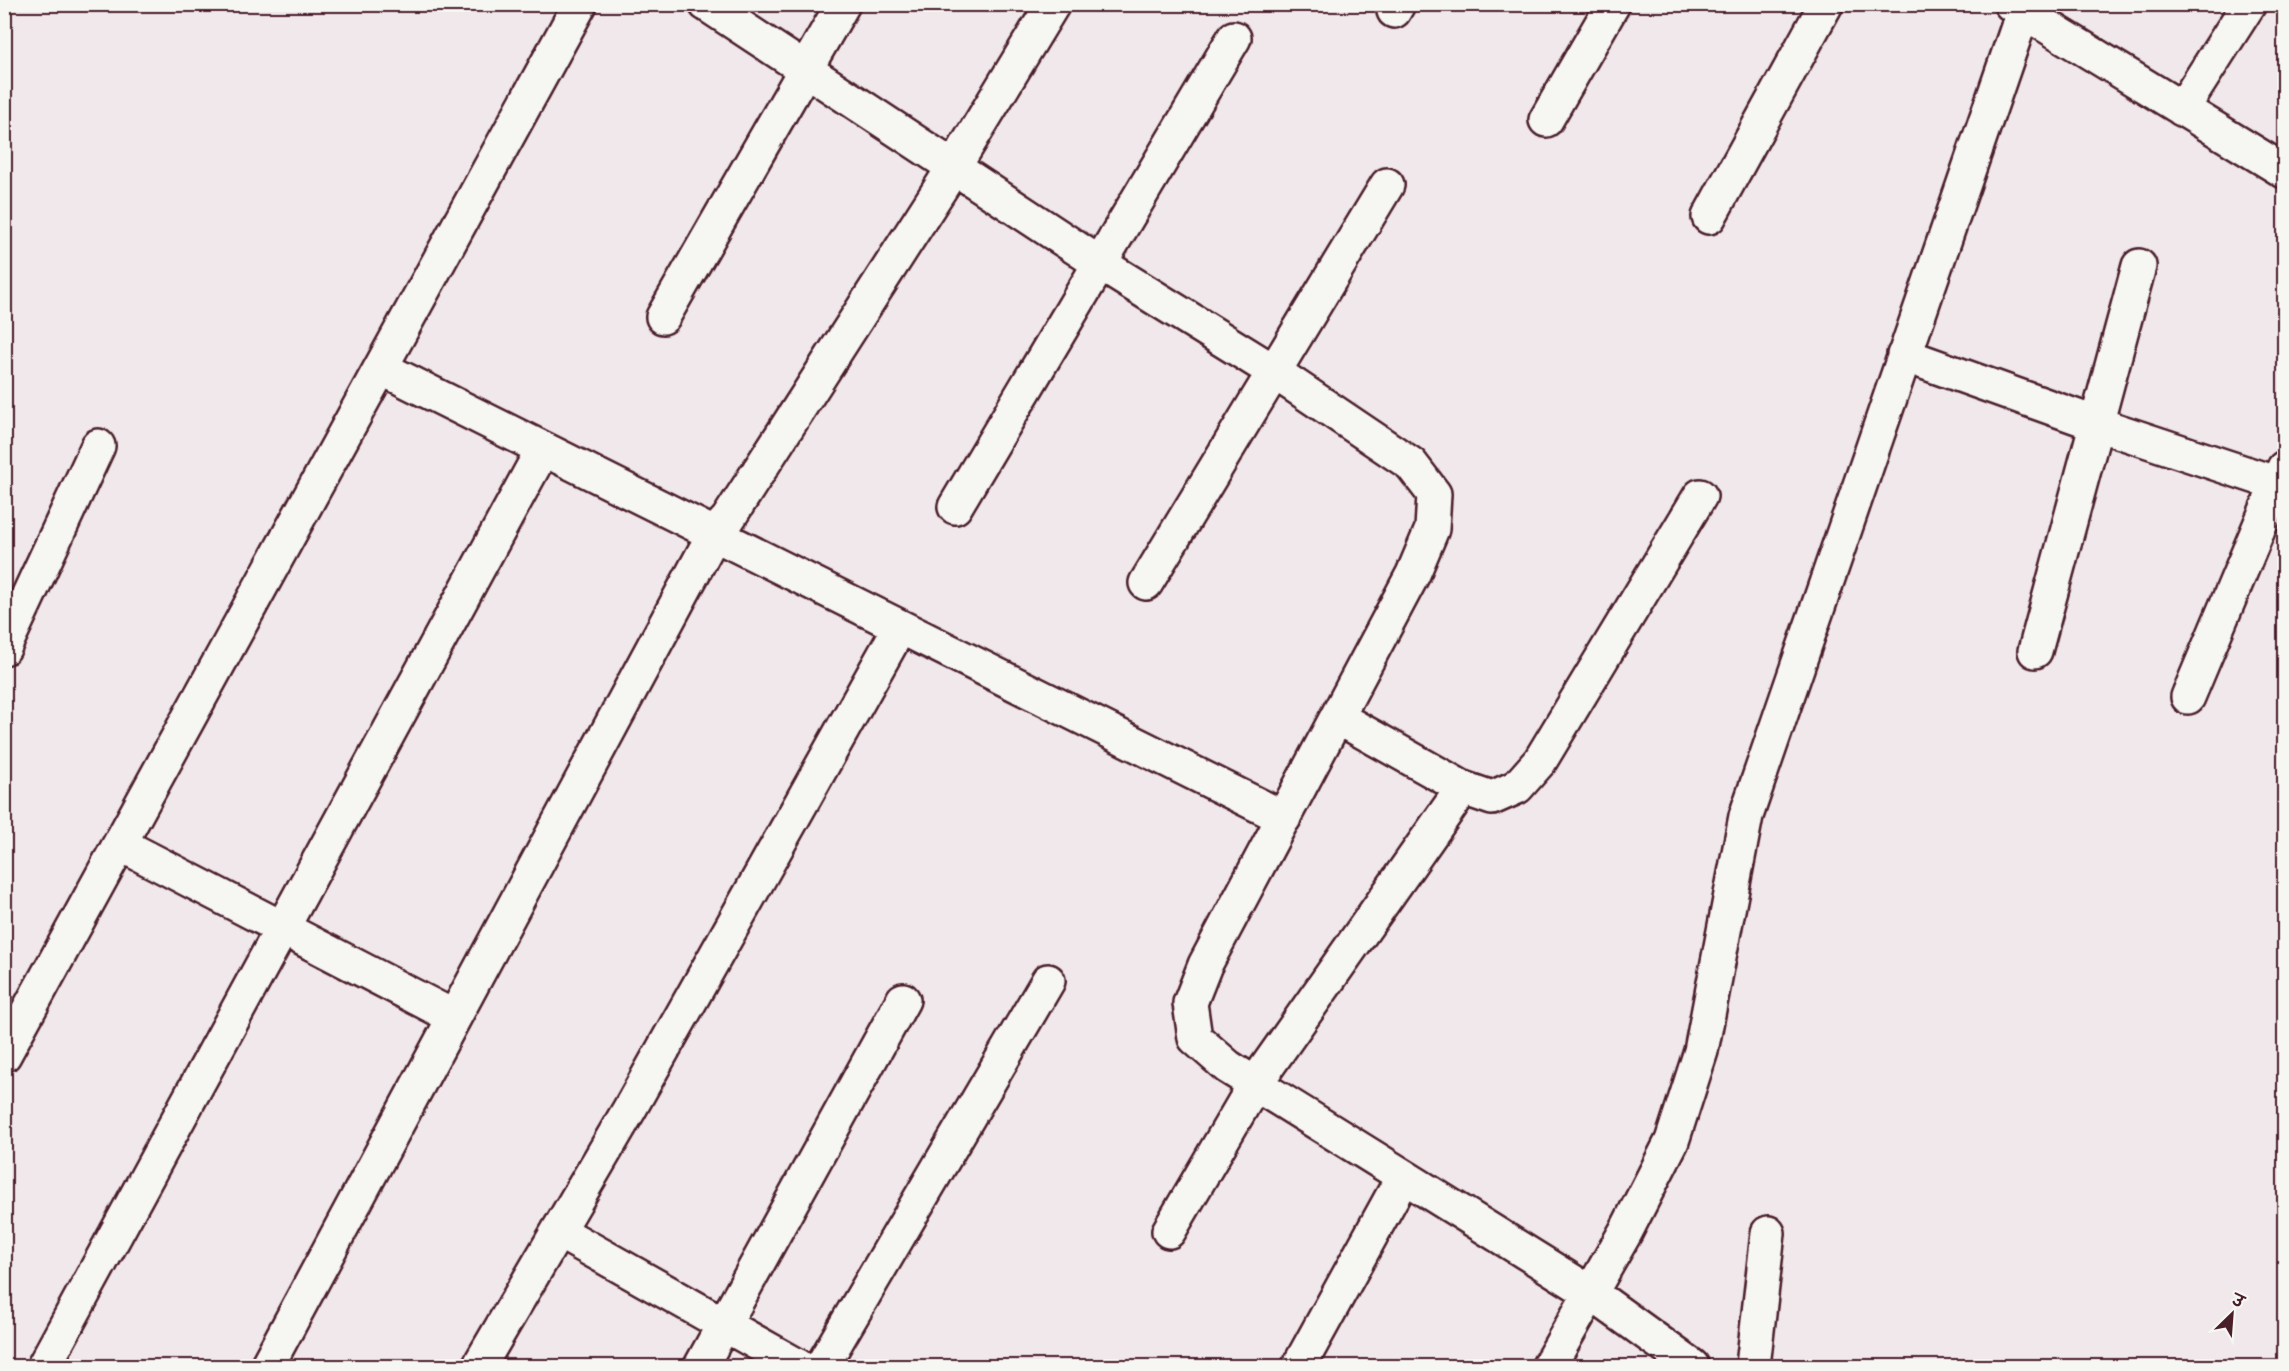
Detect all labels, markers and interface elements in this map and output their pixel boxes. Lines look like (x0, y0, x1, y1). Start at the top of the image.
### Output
north arrow (2202, 1284, 2262, 1344)
text: उ (2227, 1288, 2249, 1312)

